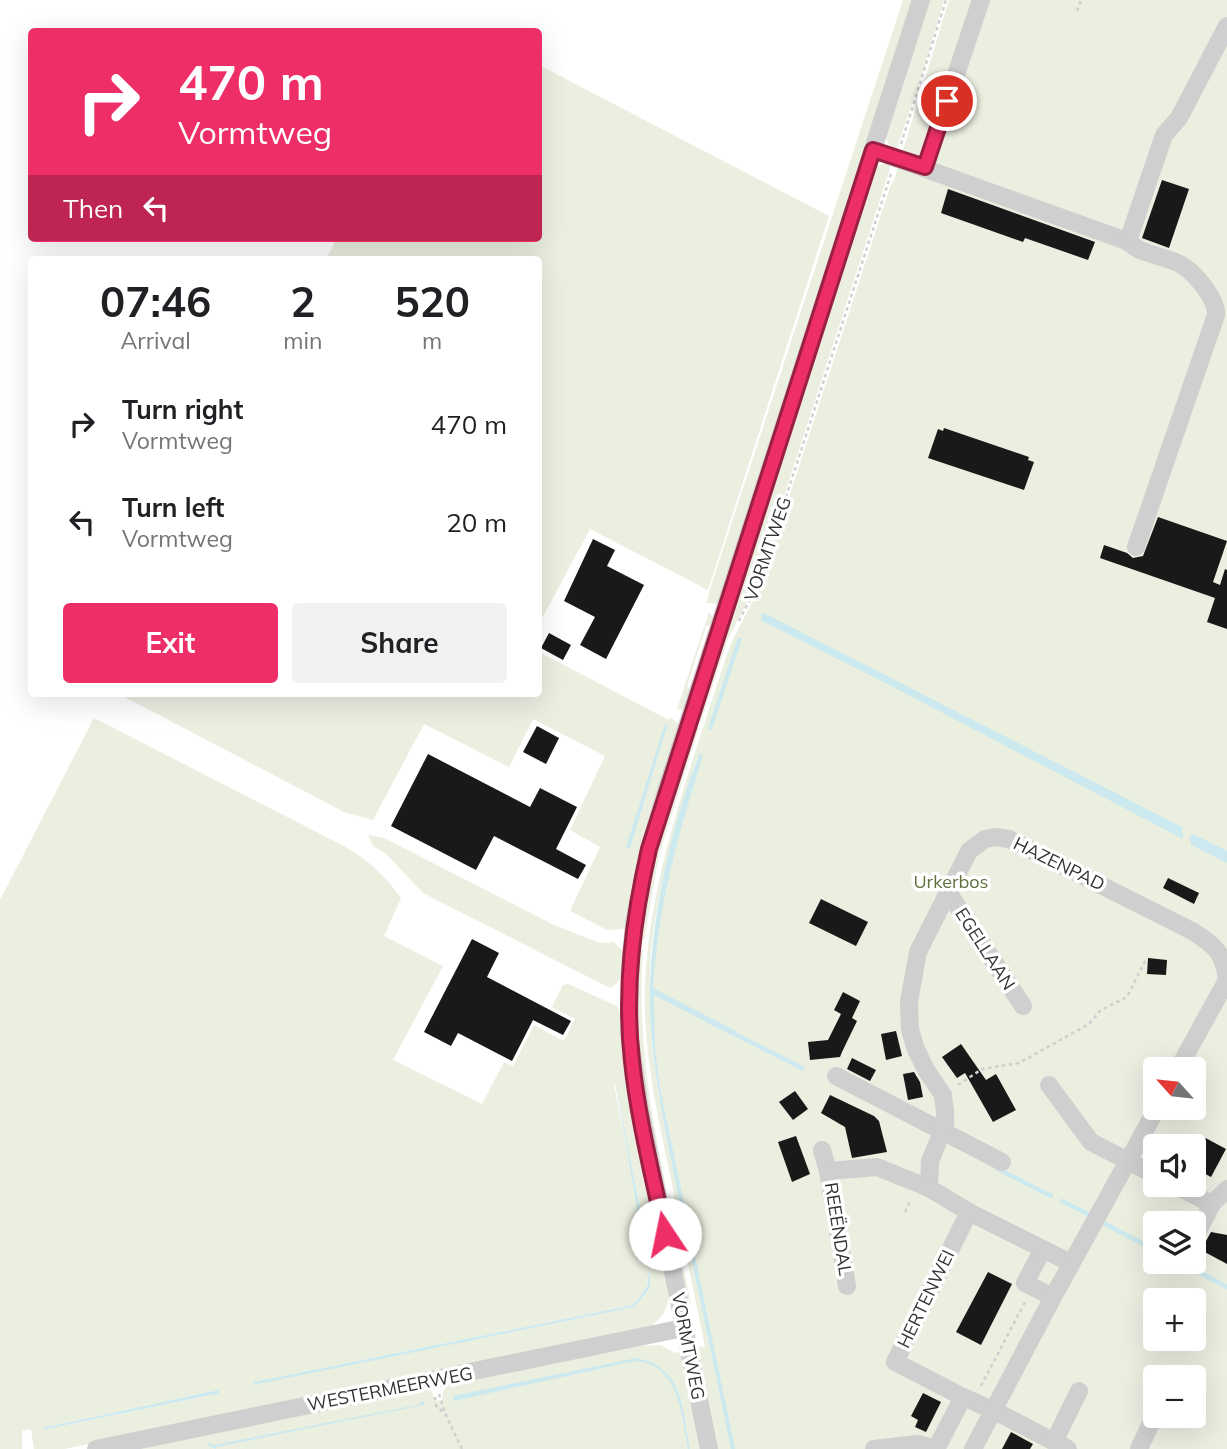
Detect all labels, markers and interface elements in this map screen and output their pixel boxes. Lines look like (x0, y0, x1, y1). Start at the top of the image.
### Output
text: 470 m (178, 51, 324, 112)
icon: right (63, 56, 154, 147)
pin (917, 71, 977, 131)
icon: arrive (928, 82, 966, 120)
text: Vormtweg (178, 112, 332, 152)
icon: left (137, 189, 175, 227)
text: Then (63, 192, 123, 225)
text: 07:46 (100, 275, 211, 328)
text: 2 (290, 275, 315, 328)
text: 520 (394, 275, 470, 328)
text: Arrival (120, 326, 191, 355)
text: min (283, 326, 322, 355)
text: m (422, 326, 442, 355)
text: Turn right (122, 393, 243, 426)
icon: right (63, 405, 101, 443)
text: 470 m (431, 408, 507, 441)
text: Vormtweg (122, 426, 233, 455)
text: Turn left (122, 491, 224, 524)
street label: VORMTWEG (739, 494, 796, 604)
icon: left (63, 503, 101, 541)
text: 20 m (446, 506, 507, 539)
text: Vormtweg (122, 524, 233, 553)
button: Exit (63, 603, 278, 683)
button: Share (292, 603, 507, 683)
street label: HAZENPAD (1010, 832, 1109, 896)
park label: Urkerbos (913, 870, 989, 893)
street label: EGELLAAN (950, 903, 1021, 994)
north arrow (1143, 1057, 1206, 1120)
map controls (1143, 1057, 1206, 1428)
button: sound (1143, 1134, 1206, 1197)
street label: REEËNDAL (820, 1181, 857, 1277)
position arrow (628, 1197, 702, 1271)
button: layers (1143, 1211, 1206, 1274)
street label: HERTENWEI (892, 1246, 959, 1352)
button: + (1143, 1288, 1206, 1351)
street label: VORMTWEG (667, 1290, 710, 1402)
street label: WESTERMEERWEG (305, 1361, 474, 1416)
button: − (1143, 1365, 1206, 1428)

